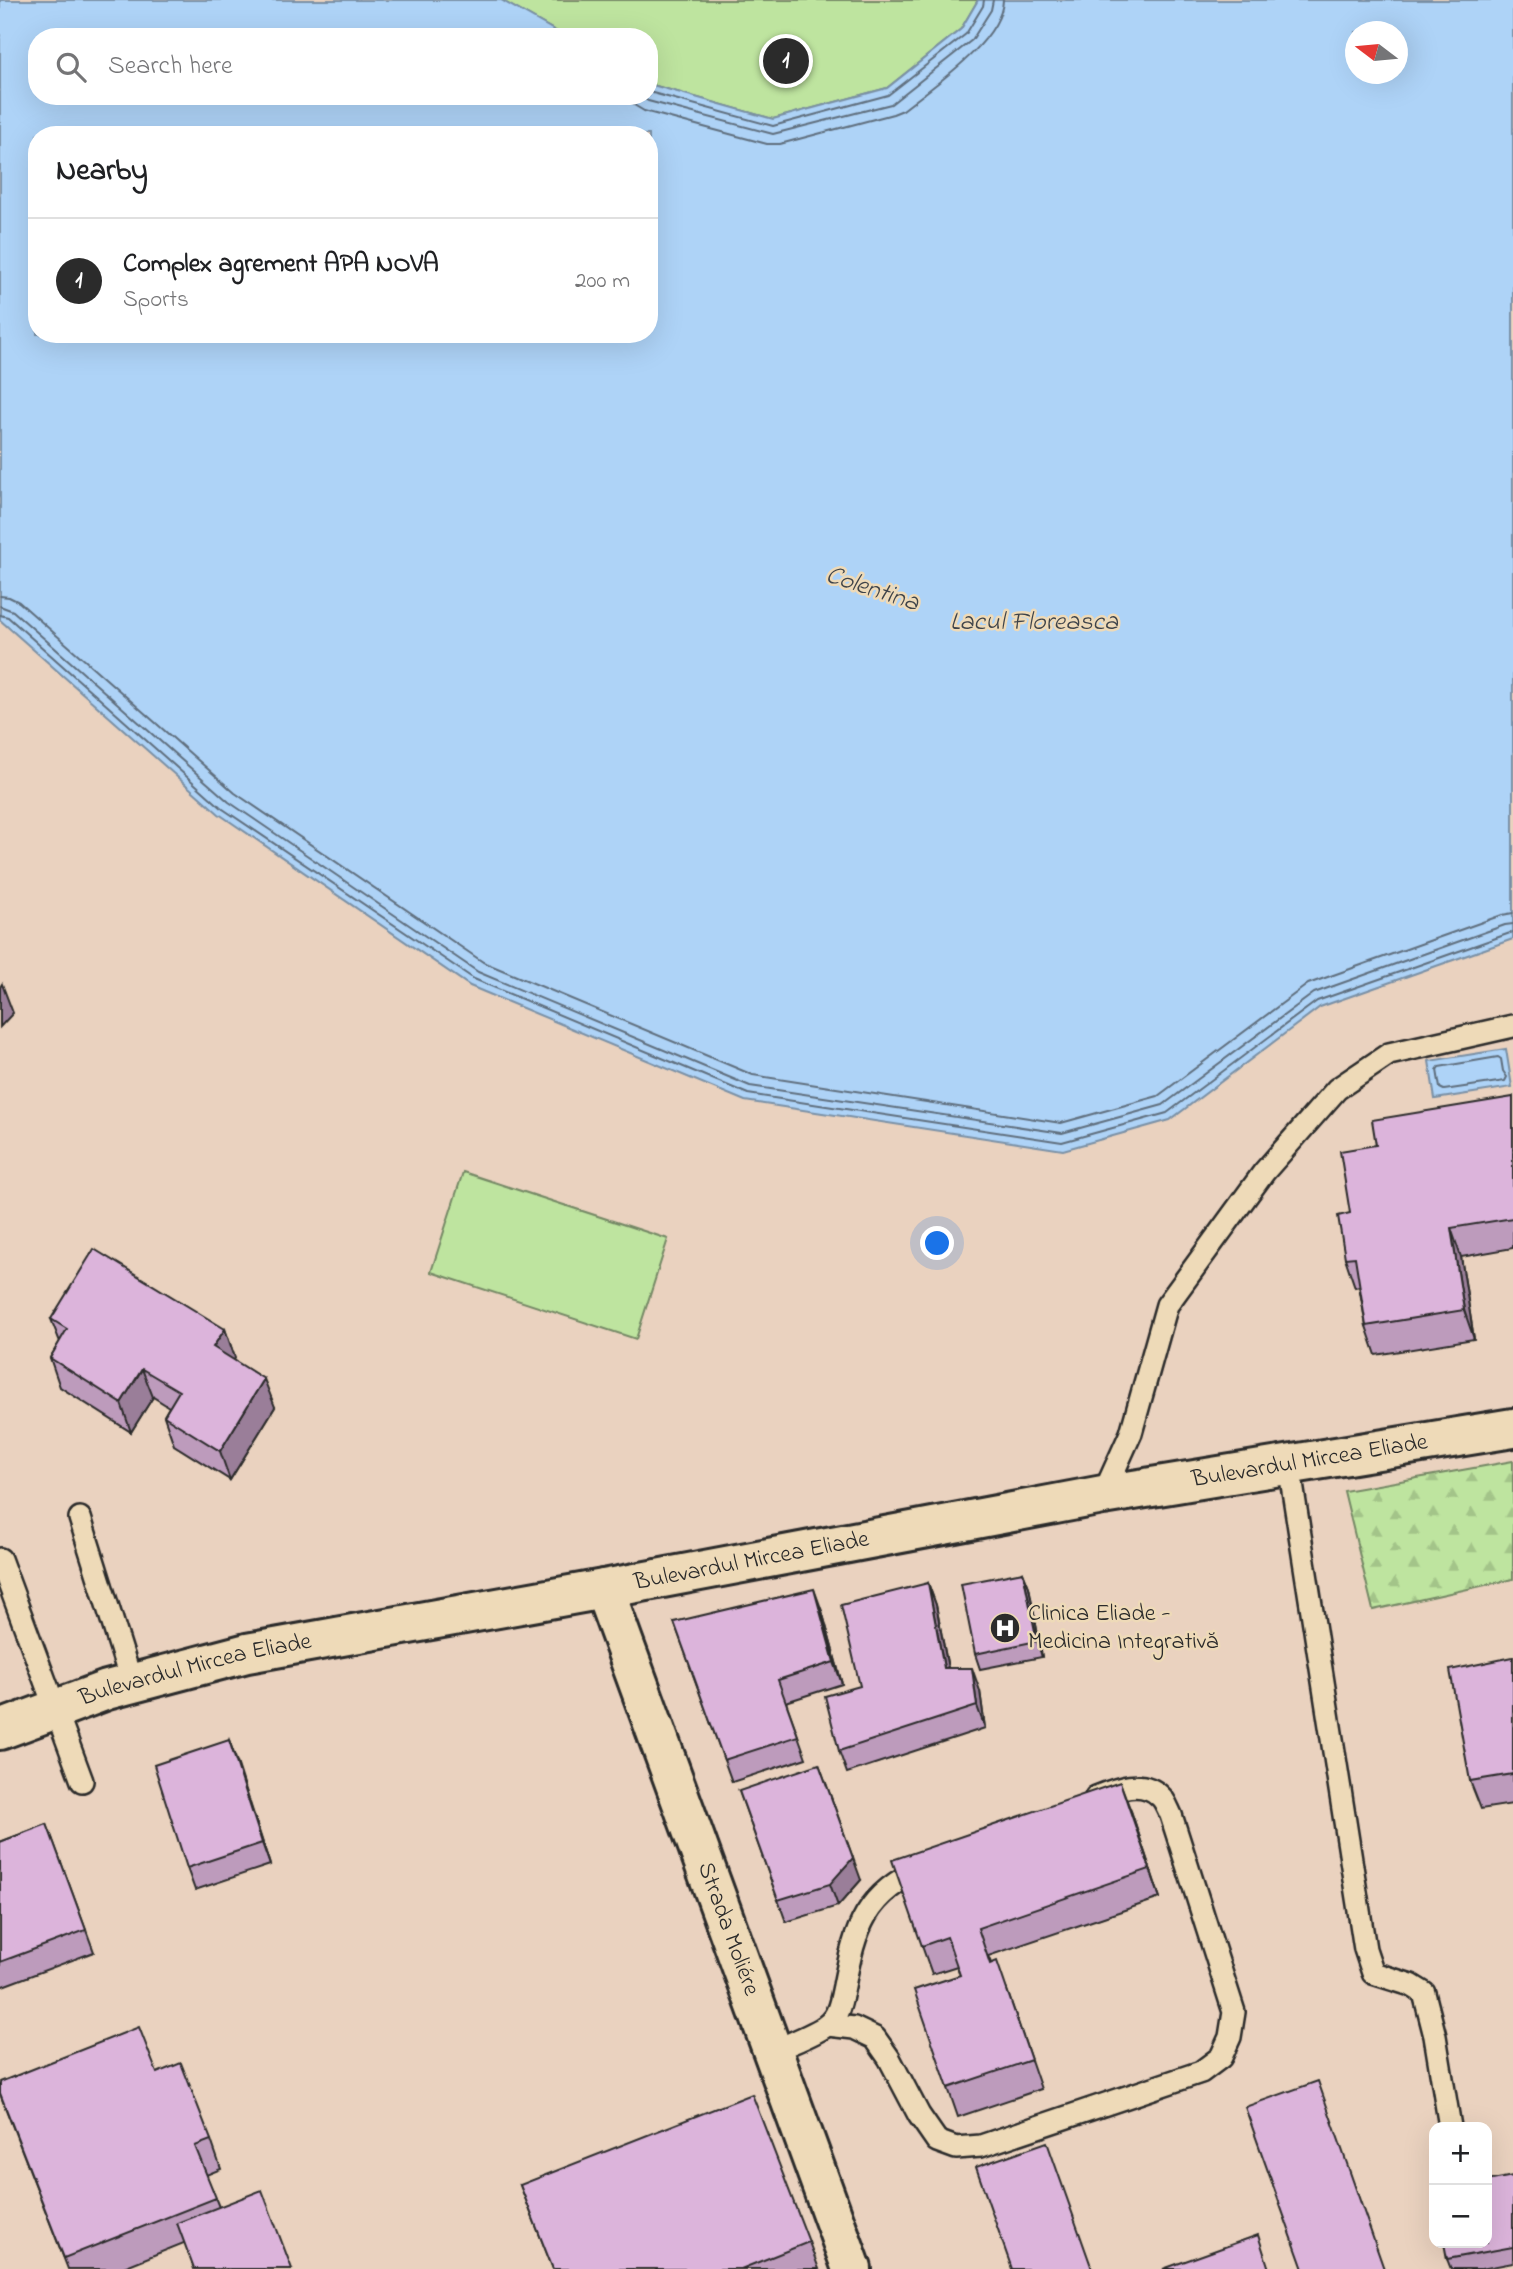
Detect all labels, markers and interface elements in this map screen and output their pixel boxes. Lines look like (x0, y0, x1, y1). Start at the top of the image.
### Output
north arrow (1345, 21, 1408, 84)
search box (28, 28, 658, 105)
pin: 1 (763, 35, 809, 87)
icon: search (52, 48, 90, 86)
text: Search here (108, 48, 233, 86)
text: Nearby (56, 150, 148, 194)
text: Complex agrement APA NOVA (123, 246, 439, 284)
text: 1 (75, 265, 83, 298)
text: 200 m (575, 265, 630, 298)
text: Sports (123, 284, 189, 317)
water label: Colentina (820, 557, 924, 623)
water label: Lacul Floreasca (950, 604, 1119, 642)
your location (920, 1226, 954, 1260)
street label: Bulevardul Mircea Eliade (1188, 1425, 1430, 1498)
street label: Bulevardul Mircea Eliade (630, 1522, 872, 1601)
place label: Clinica Eliade - Medicina Integrativă (1028, 1597, 1218, 1660)
hospital icon: Clinica Eliade - Medicina Integrativă (988, 1611, 1022, 1645)
street label: Bulevardul Mircea Eliade (73, 1624, 314, 1717)
street label: Strada Moliére (688, 1857, 769, 2001)
map controls (1429, 2122, 1492, 2248)
button: + (1429, 2122, 1492, 2185)
button: − (1429, 2185, 1492, 2248)

